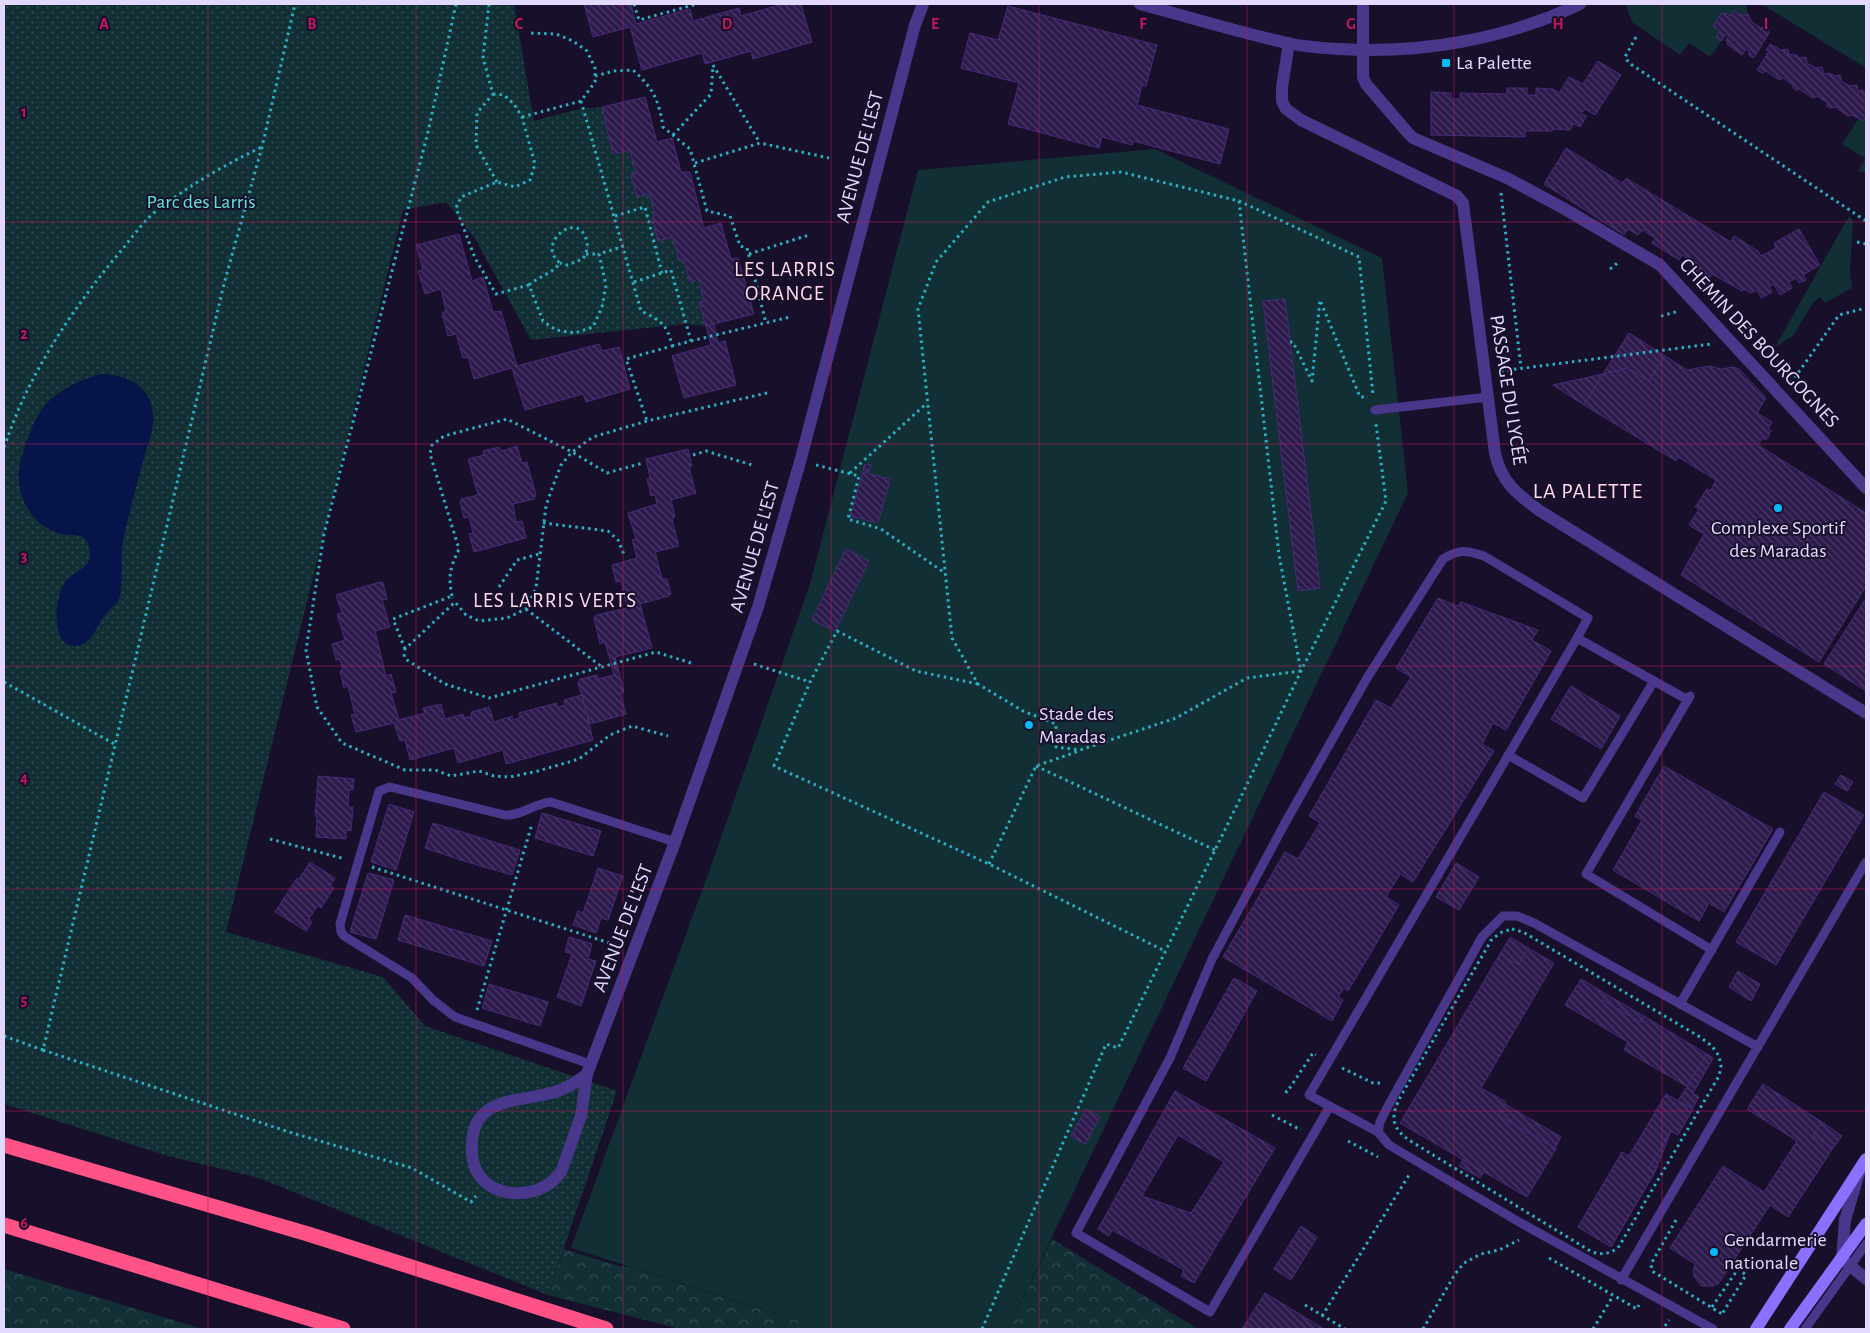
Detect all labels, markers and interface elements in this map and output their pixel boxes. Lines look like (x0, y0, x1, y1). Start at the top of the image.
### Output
text: A (99, 16, 109, 32)
text: B (307, 16, 317, 32)
text: C (515, 16, 524, 32)
text: D (722, 16, 733, 32)
text: E (931, 16, 939, 32)
text: F (1139, 16, 1147, 32)
text: G (1346, 16, 1356, 32)
text: H (1552, 16, 1564, 32)
text: I (1764, 16, 1768, 32)
place label: La Palette (1456, 53, 1532, 73)
marker: La Palette (1440, 57, 1452, 69)
street label: AVENUE DE L'EST (833, 89, 887, 225)
text: 1 (21, 104, 27, 120)
park label: Parc des Larris (146, 192, 256, 212)
street label: CHEMIN DES BOURGOGNES (1675, 254, 1843, 432)
district label: LES LARRIS ORANGE (734, 259, 836, 304)
street label: PASSAGE DU LYCÉE (1486, 313, 1531, 467)
text: 2 (20, 326, 28, 342)
street label: AVENUE DE L'EST (727, 479, 783, 615)
district label: LA PALETTE (1533, 480, 1643, 502)
marker: Complexe Sportif des Maradas (1772, 502, 1784, 514)
place label: Complexe Sportif des Maradas (1711, 518, 1846, 561)
text: 3 (21, 548, 28, 564)
district label: LES LARRIS VERTS (473, 590, 637, 611)
place label: Stade des Maradas (1039, 704, 1114, 747)
marker: Stade des Maradas (1023, 719, 1035, 731)
text: 4 (20, 770, 28, 786)
street label: AVENUE DE L'EST (589, 861, 657, 995)
text: 5 (21, 992, 28, 1008)
text: 6 (20, 1215, 28, 1231)
place label: Gendarmerie nationale (1724, 1230, 1827, 1273)
marker: Gendarmerie nationale (1708, 1246, 1720, 1258)

